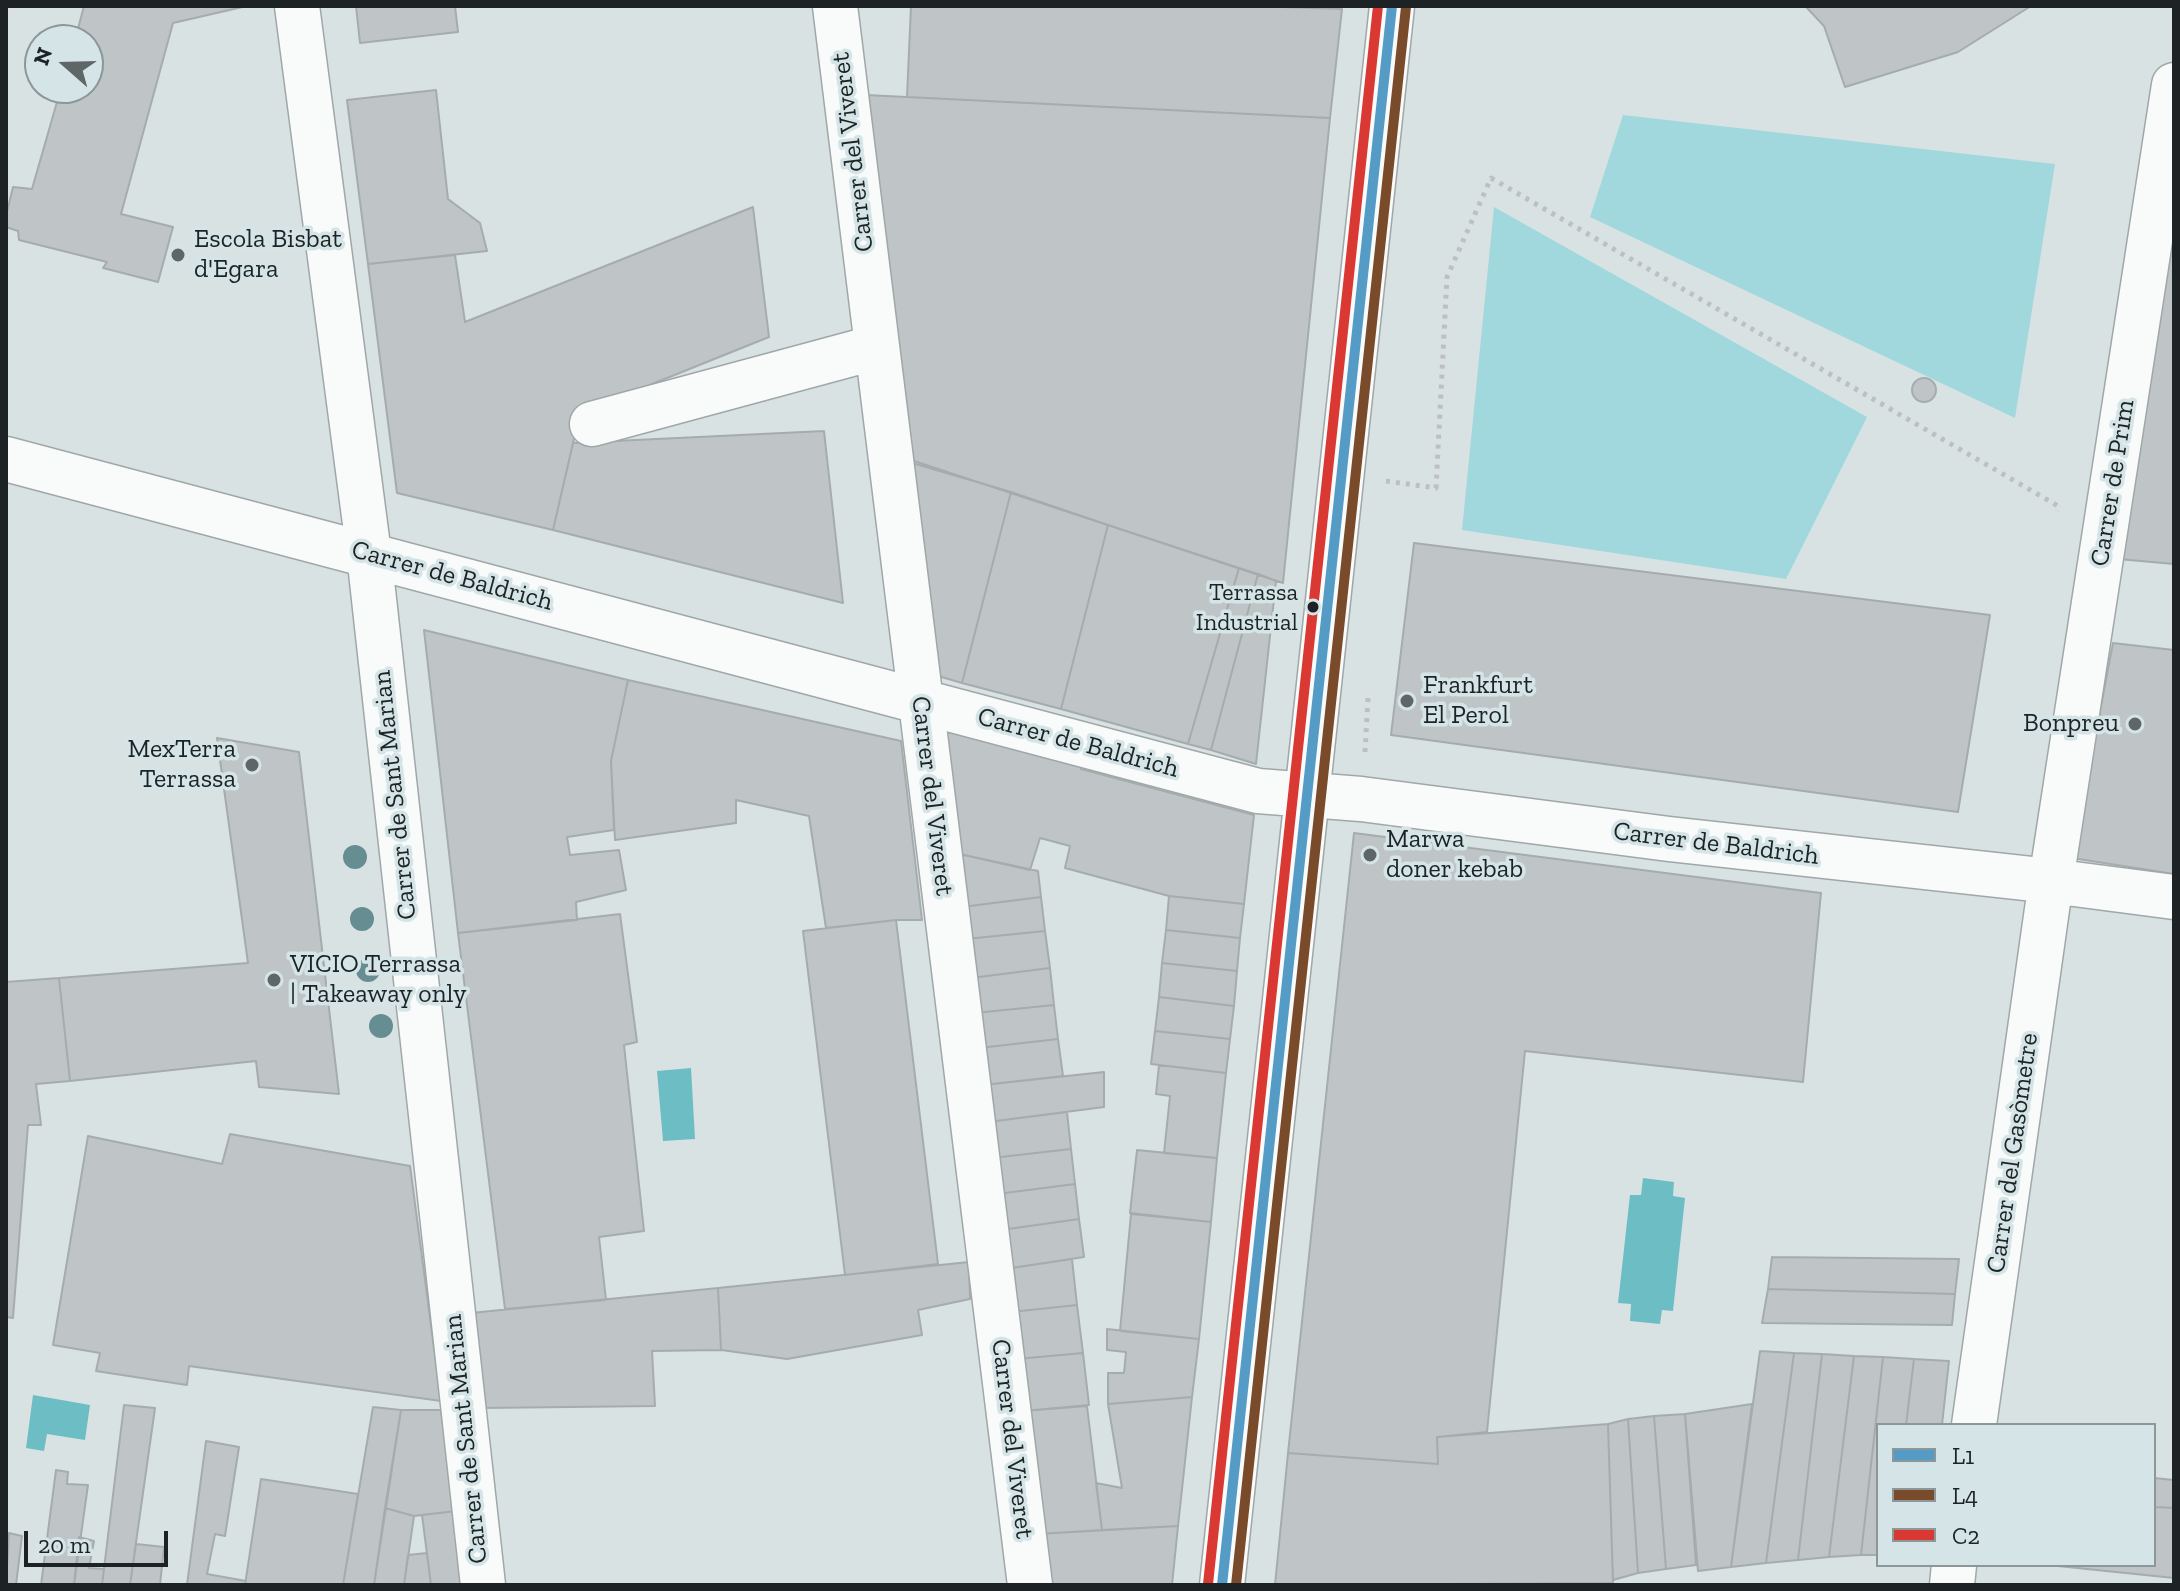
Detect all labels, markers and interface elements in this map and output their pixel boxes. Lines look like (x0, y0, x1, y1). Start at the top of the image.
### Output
north arrow (24, 24, 104, 104)
text: N (27, 44, 58, 69)
street label: Carrer del Viveret (825, 51, 881, 253)
place label: Escola Bisbat d'Egara (194, 224, 342, 286)
marker: Escola Bisbat d'Egara (169, 246, 187, 264)
street label: Carrer de Prim (2084, 397, 2142, 569)
street label: Carrer de Baldrich (348, 534, 556, 618)
place label: Terrassa Industrial (1196, 579, 1298, 635)
marker: Terrassa Industrial (1305, 599, 1321, 615)
street label: Carrer de Sant Marian (366, 669, 424, 921)
place label: Frankfurt El Perol (1423, 670, 1533, 732)
marker: Frankfurt El Perol (1398, 692, 1416, 710)
street label: Carrer del Viveret (904, 695, 960, 897)
street label: Carrer de Baldrich (974, 701, 1182, 785)
place label: Bonpreu (2023, 708, 2119, 740)
marker: Bonpreu (2126, 715, 2144, 733)
place label: MexTerra Terrassa (128, 734, 236, 796)
marker: MexTerra Terrassa (243, 756, 261, 774)
street label: Carrer de Baldrich (1611, 816, 1821, 872)
place label: Marwa doner kebab (1386, 824, 1523, 886)
marker: Marwa doner kebab (1361, 846, 1379, 864)
place label: VICIO Terrassa | Takeaway only (290, 949, 466, 1010)
marker: VICIO Terrassa | Takeaway only (265, 971, 283, 989)
street label: Carrer del Gasòmetre (1981, 1031, 2045, 1275)
street label: Carrer de Sant Marian (437, 1313, 495, 1565)
street label: Carrer del Viveret (984, 1338, 1040, 1540)
legend (1876, 1423, 2156, 1567)
text: L1 (1952, 1441, 1974, 1470)
text: L4 (1952, 1481, 1978, 1510)
scale bar (28, 1515, 172, 1565)
text: C2 (1952, 1521, 1980, 1550)
text: 20 m (38, 1530, 90, 1559)

